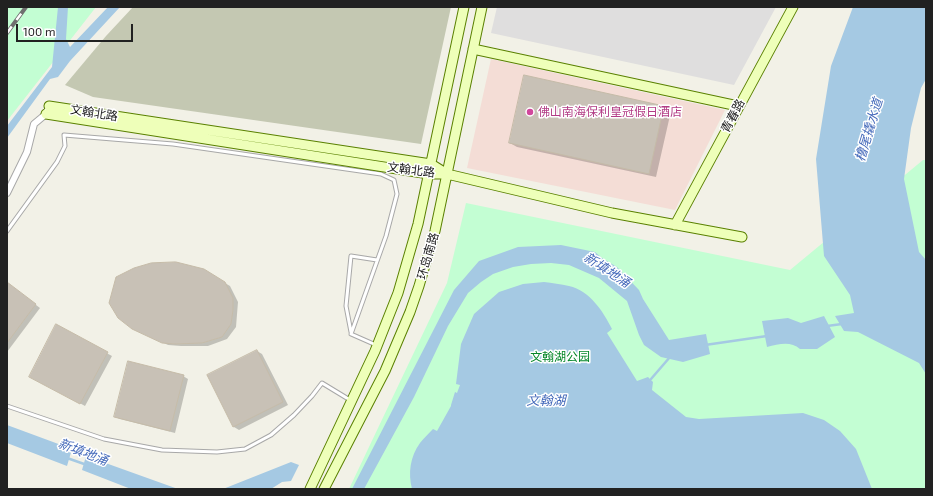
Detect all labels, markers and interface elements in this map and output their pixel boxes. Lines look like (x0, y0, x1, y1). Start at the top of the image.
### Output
scale bar (18, 16, 135, 42)
text: 100 m (23, 24, 55, 38)
street label: 青春路 (718, 97, 748, 135)
water label: 橹尾撬水道 (852, 97, 886, 163)
street label: 文翰北路 (69, 102, 119, 124)
place label: 佛山南海保利皇冠假日酒店 (538, 105, 682, 119)
marker: 佛山南海保利皇冠假日酒店 (525, 107, 535, 117)
street label: 文翰北路 (386, 160, 436, 180)
street label: 环岛南路 (414, 231, 442, 281)
water label: 新填地涌 (581, 249, 633, 291)
park label: 文翰湖公园 (530, 350, 590, 364)
water label: 文翰湖 (527, 393, 565, 409)
water label: 新填地涌 (56, 435, 110, 469)

